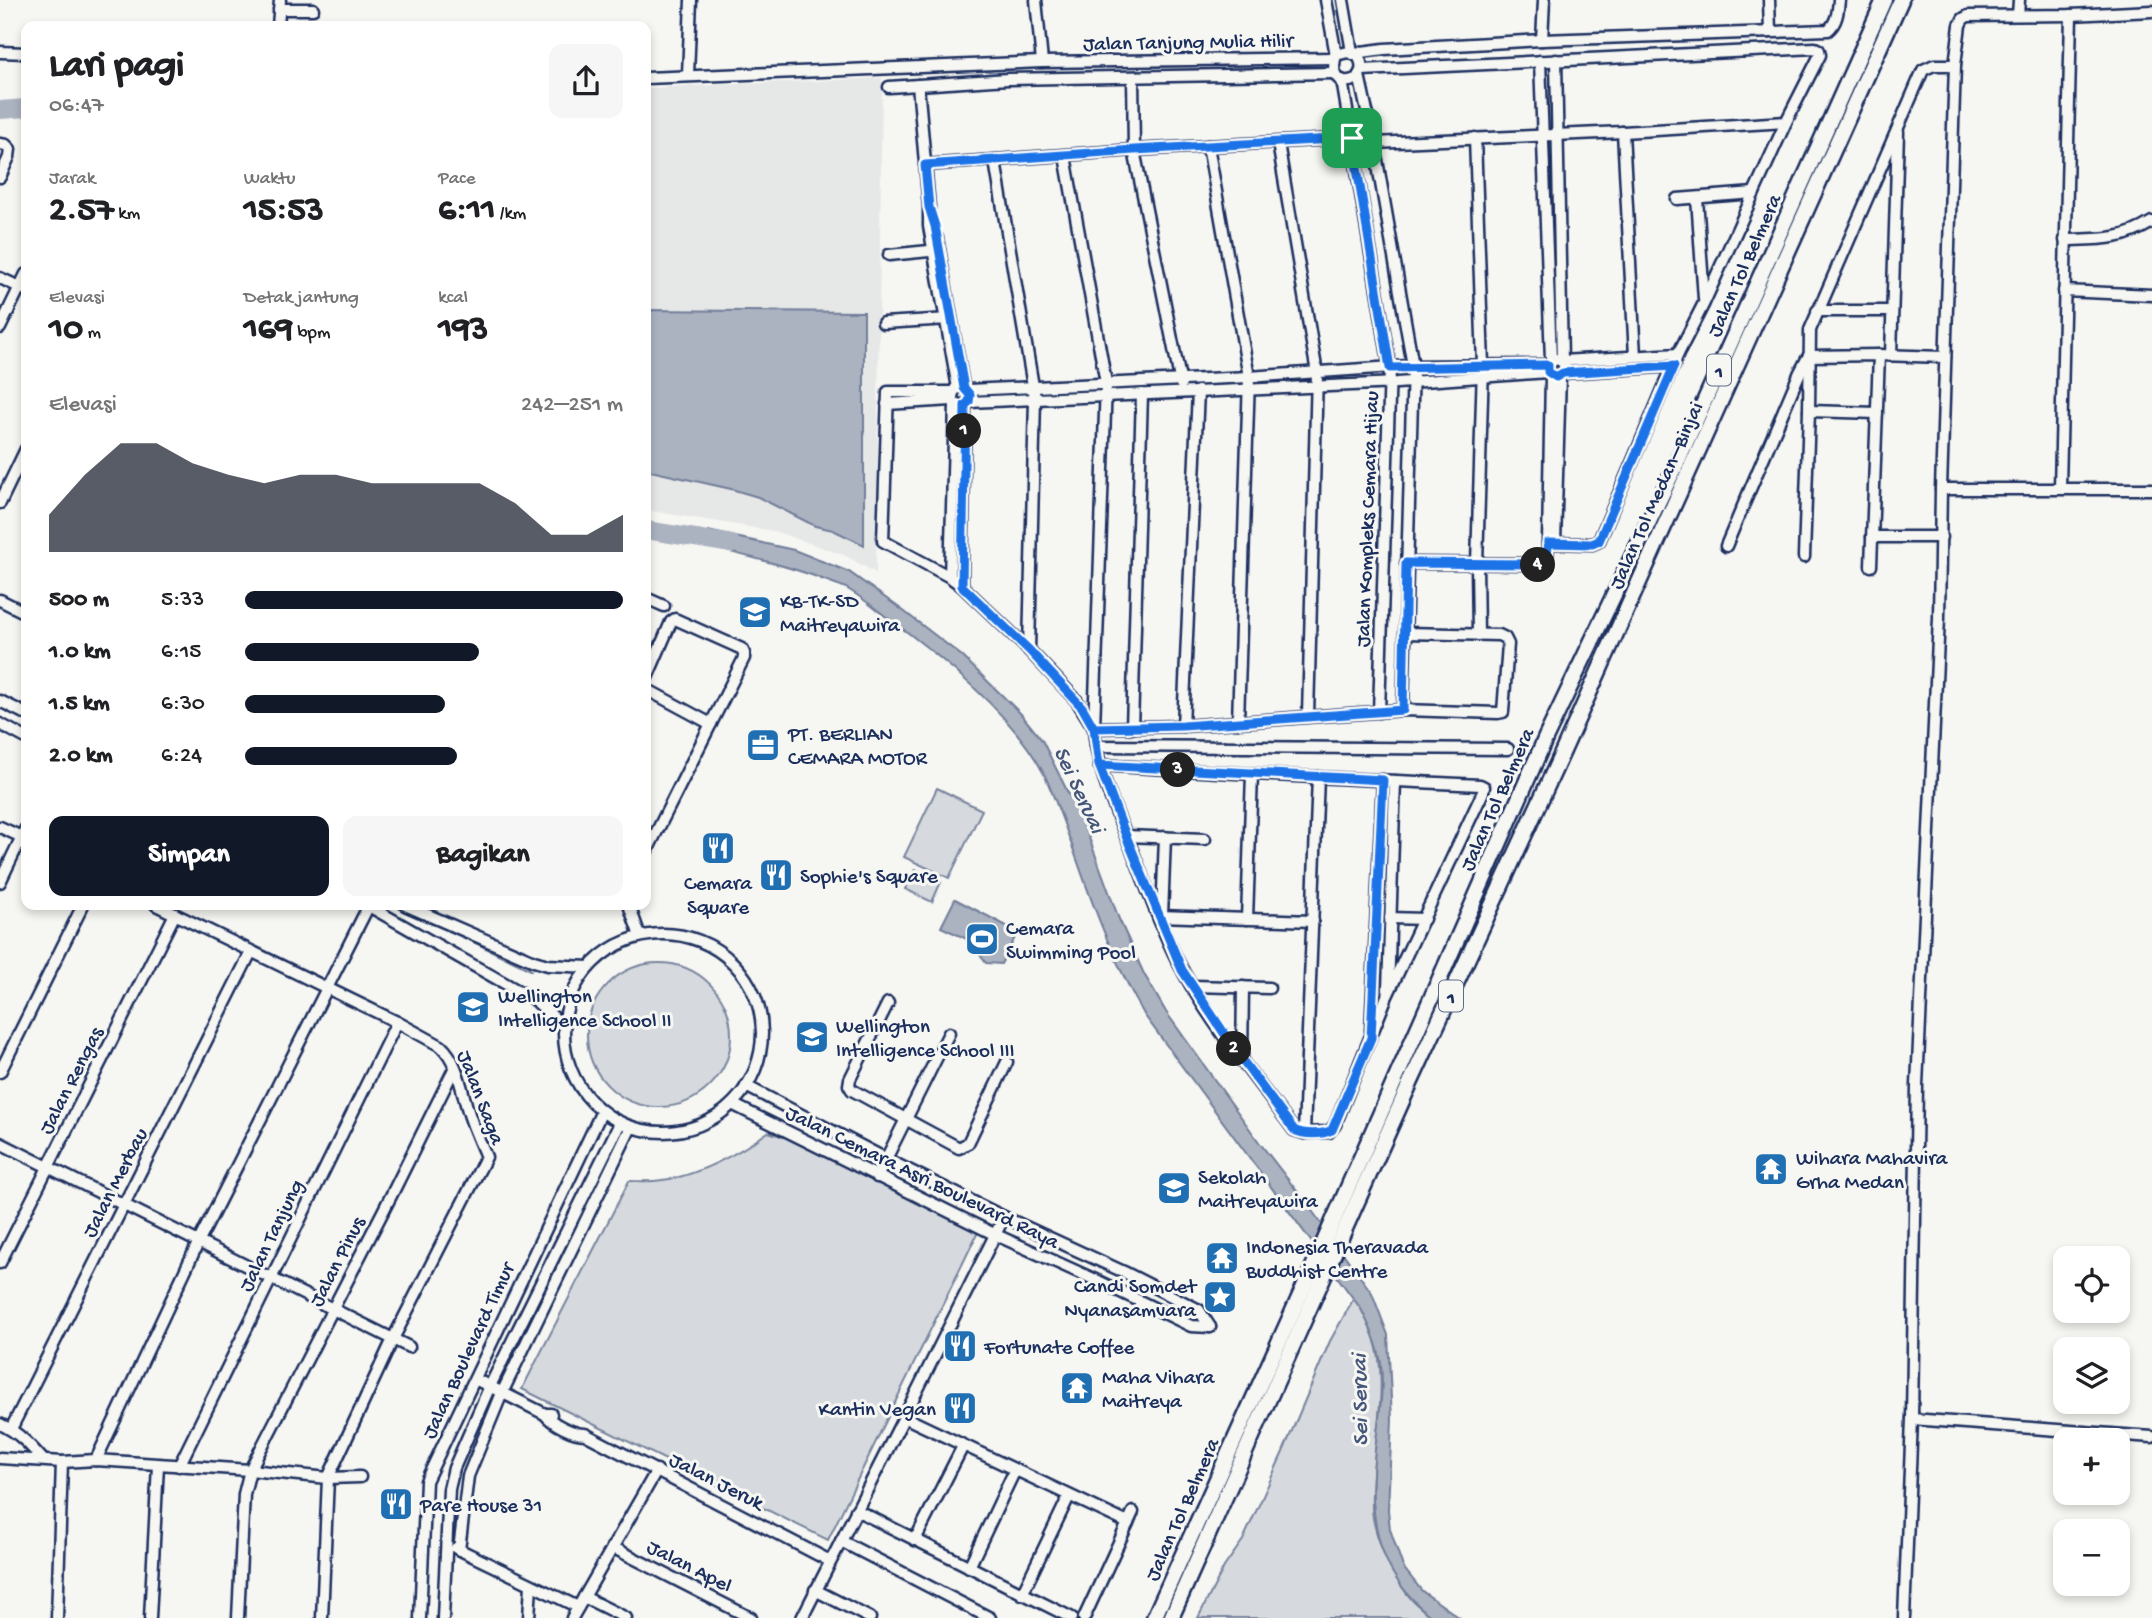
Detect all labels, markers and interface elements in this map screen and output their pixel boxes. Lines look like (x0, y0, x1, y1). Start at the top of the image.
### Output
street label: Jalan Tanjung Mulia Hilir (1083, 30, 1295, 59)
button: share (549, 44, 623, 118)
text: Lari pagi (49, 45, 184, 89)
text: 06:47 (49, 93, 104, 120)
pin (1322, 108, 1382, 168)
icon: arrive (1333, 119, 1371, 157)
text: Jarak (49, 168, 95, 191)
text: Waktu (244, 168, 296, 191)
text: Pace (438, 168, 476, 191)
street label: Jalan Tol Belmera (1704, 190, 1789, 342)
text: 2.57 (49, 191, 114, 232)
text: 15:53 (244, 191, 324, 232)
text: 6:11 (438, 191, 495, 232)
text: km (114, 203, 140, 226)
text: /km (495, 203, 526, 226)
text: Elevasi (49, 287, 105, 310)
text: Detak jantung (244, 287, 359, 310)
text: kcal (438, 287, 468, 310)
text: 10 (49, 310, 83, 351)
text: 169 (244, 310, 293, 351)
text: 193 (438, 310, 488, 351)
text: m (83, 322, 101, 345)
text: bpm (293, 322, 330, 345)
road number: 1 (1707, 354, 1731, 386)
street label: Jalan Kompleks Cemara Hijau (1353, 390, 1386, 648)
text: Elevasi (49, 392, 117, 419)
text: 242–251 m (521, 392, 623, 419)
street label: Jalan Tol Medan–Binjai (1606, 399, 1711, 594)
pin: 1 (946, 414, 982, 448)
text: 1 (960, 419, 967, 442)
pin: 4 (1520, 548, 1556, 582)
text: 4 (1533, 553, 1542, 576)
text: 500 m (49, 587, 109, 614)
text: 5:33 (161, 587, 204, 614)
place label: KB-TK-SD Maitreyawira (780, 591, 901, 640)
school or university icon: KB-TK-SD Maitreyawira (736, 593, 774, 631)
text: 1.0 km (49, 639, 111, 666)
text: 6:15 (161, 639, 201, 666)
text: 1.5 km (49, 691, 110, 718)
text: 6:30 (161, 691, 205, 718)
place label: PT. BERLIAN CEMARA MOTOR (787, 724, 928, 773)
street label: Jalan Tol Belmera (1457, 724, 1542, 876)
office icon: PT. BERLIAN CEMARA MOTOR (744, 726, 782, 764)
text: 2.0 km (49, 743, 113, 770)
text: 6:24 (161, 743, 202, 770)
water label: Sei Seruai (1046, 743, 1111, 841)
pin: 3 (1160, 752, 1196, 788)
text: 3 (1173, 758, 1182, 781)
button: Simpan (49, 816, 329, 896)
button: Bagikan (343, 816, 623, 896)
restaurant icon: Cemara Square (699, 829, 737, 867)
restaurant icon: Sophie's Square (757, 856, 795, 894)
place label: Sophie's Square (800, 866, 939, 891)
place label: Cemara Square (684, 873, 753, 922)
place label: Cemara Swimming Pool (1006, 918, 1136, 967)
sports icon: Cemara Swimming Pool (963, 920, 1001, 958)
road number: 1 (1439, 980, 1463, 1012)
place label: Wellington Intelligence School II (498, 986, 672, 1035)
school or university icon: Wellington Intelligence School II (454, 988, 492, 1026)
place label: Wellington Intelligence School III (836, 1016, 1015, 1065)
school or university icon: Wellington Intelligence School III (793, 1018, 831, 1056)
street label: Jalan Rengas (35, 1023, 111, 1139)
pin: 2 (1216, 1032, 1252, 1066)
text: 2 (1229, 1037, 1238, 1060)
street label: Jalan Saga (449, 1048, 509, 1150)
street label: Jalan Cemara Asri Boulevard Raya (781, 1102, 1063, 1257)
street label: Jalan Merbau (79, 1125, 155, 1242)
place label: Wihara Mahavira Grha Medan (1796, 1148, 1949, 1197)
temple icon: Wihara Mahavira Grha Medan (1752, 1150, 1790, 1188)
place label: Sekolah Maitreyawira (1198, 1167, 1319, 1216)
school or university icon: Sekolah Maitreyawira (1155, 1169, 1193, 1207)
street label: Jalan Tanjung (235, 1176, 311, 1297)
street label: Jalan Pinus (306, 1212, 373, 1312)
place label: Indonesia Theravada Buddhist Centre (1245, 1237, 1429, 1286)
temple icon: Indonesia Theravada Buddhist Centre (1203, 1239, 1241, 1277)
map controls (2053, 1246, 2130, 1596)
button: locate (2053, 1246, 2130, 1323)
street label: Jalan Boulevard Timur (418, 1258, 523, 1444)
place label: Candi Somdet Nyanasamvara (1064, 1276, 1198, 1325)
place icon: Candi Somdet Nyanasamvara (1201, 1278, 1239, 1316)
restaurant icon: Fortunate Coffee (941, 1327, 979, 1365)
place label: Fortunate Coffee (983, 1337, 1136, 1362)
button: layers (2053, 1337, 2130, 1414)
water label: Sei Seruai (1347, 1351, 1376, 1446)
place label: Maha Vihara Maitreya (1102, 1367, 1216, 1416)
temple icon: Maha Vihara Maitreya (1058, 1369, 1096, 1407)
restaurant icon: Kantin Vegan (941, 1389, 979, 1427)
place label: Kantin Vegan (819, 1399, 936, 1424)
button: + (2053, 1428, 2130, 1505)
street label: Jalan Tol Belmera (1142, 1434, 1227, 1586)
street label: Jalan Jeruk (664, 1449, 769, 1519)
restaurant icon: Pare House 31 (377, 1485, 415, 1523)
place label: Pare House 31 (419, 1495, 542, 1520)
button: − (2053, 1519, 2130, 1596)
street label: Jalan Apel (642, 1536, 735, 1600)

